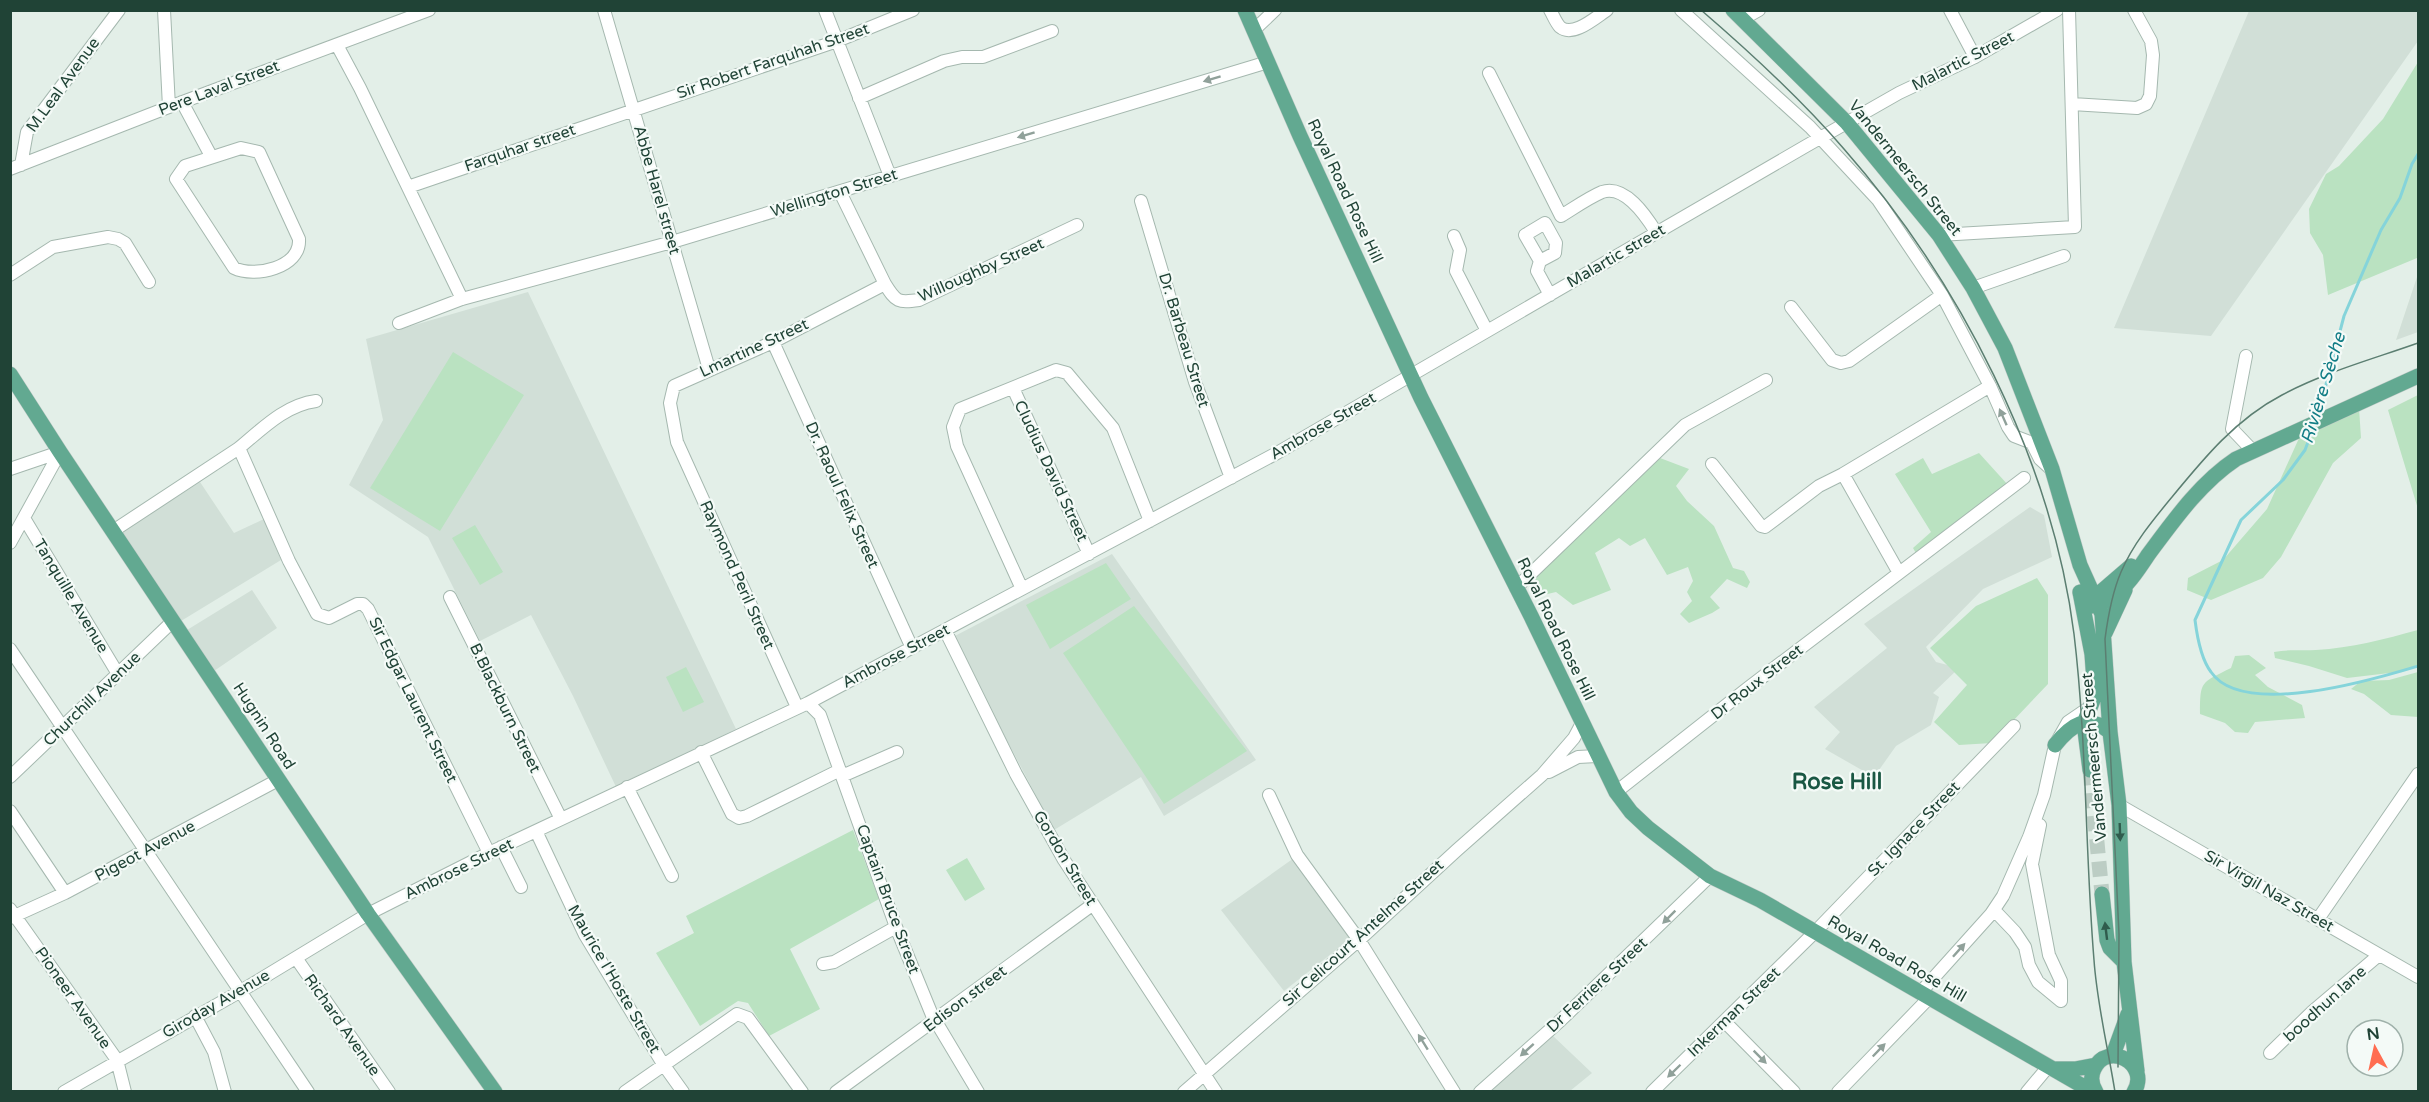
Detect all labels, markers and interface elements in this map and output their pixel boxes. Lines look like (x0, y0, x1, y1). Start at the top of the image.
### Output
street label: Sir Robert Farquhah Street (674, 19, 872, 103)
street label: Malartic Street (1909, 27, 2017, 95)
street label: M.Leal Avenue (22, 34, 104, 136)
street label: Pere Laval Street (156, 56, 282, 120)
one-way arrow (1203, 75, 1221, 84)
street label: Vandermeersch Street (1844, 96, 1966, 240)
street label: Royal Road Rose Hill (1303, 116, 1387, 266)
street label: Farquhar street (462, 120, 578, 176)
street label: Abbe Harel street (629, 123, 685, 257)
one-way arrow (1017, 131, 1035, 140)
street label: Wellington Street (768, 164, 900, 222)
street label: Malartic street (1563, 220, 1669, 292)
street label: Willoughby Street (915, 233, 1047, 307)
street label: Dr. Barbeau Street (1154, 270, 1214, 410)
street label: Lmartine Street (696, 314, 812, 382)
water label: Rivière Sèche (2296, 329, 2351, 446)
street label: Ambrose Street (1267, 388, 1379, 464)
street label: Cludius David Street (1009, 397, 1093, 545)
one-way arrow (1999, 408, 2008, 425)
street label: Dr. Raoul Felix Street (801, 419, 883, 571)
street label: Raymond Peril Street (695, 497, 779, 653)
street label: Tanquille Avenue (29, 535, 113, 657)
street label: Royal Road Rose Hill (1513, 554, 1599, 704)
street label: Sir Edgar Laurent Street (364, 614, 462, 786)
street label: Ambrose Street (839, 619, 953, 693)
street label: B.Blackburn Street (465, 640, 545, 776)
street label: Dr Roux Street (1707, 640, 1807, 724)
street label: Churchill Avenue (39, 647, 145, 751)
street label: Vandermeersch Street (2077, 672, 2111, 842)
street label: Hugnin Road (229, 679, 299, 773)
district label: Rose Hill (1792, 769, 1882, 795)
street label: St. Ignace Street (1864, 777, 1964, 881)
street label: Gordon Street (1029, 807, 1101, 909)
street label: Pigeot Avenue (91, 816, 199, 886)
street label: Captain Bruce Street (852, 822, 924, 976)
one-way arrow (2115, 823, 2124, 842)
street label: Ambrose Street (401, 834, 517, 904)
street label: Sir Virgil Naz Street (2200, 846, 2338, 936)
street label: Sir Celicourt Antelme Street (1278, 855, 1448, 1011)
street label: Maurice I'Hoste Street (563, 901, 665, 1057)
one-way arrow (1662, 909, 1676, 923)
street label: Royal Road Rose Hill (1824, 911, 1970, 1007)
one-way arrow (2101, 921, 2111, 940)
street label: Dr Ferriere Street (1542, 933, 1652, 1037)
street label: Pioneer Avenue (30, 943, 116, 1053)
one-way arrow (1952, 943, 1965, 958)
street label: Edison street (919, 961, 1011, 1037)
street label: boodhun lane (2279, 962, 2371, 1046)
street label: Inkerman Street (1683, 963, 1785, 1061)
street label: Giroday Avenue (159, 965, 273, 1043)
street label: Richard Avenue (299, 970, 385, 1080)
north arrow (2345, 1018, 2405, 1078)
text: N (2365, 1023, 2381, 1045)
one-way arrow (1417, 1034, 1428, 1050)
one-way arrow (1872, 1042, 1886, 1057)
one-way arrow (1519, 1043, 1534, 1057)
one-way arrow (1752, 1049, 1766, 1063)
one-way arrow (1667, 1064, 1681, 1078)

